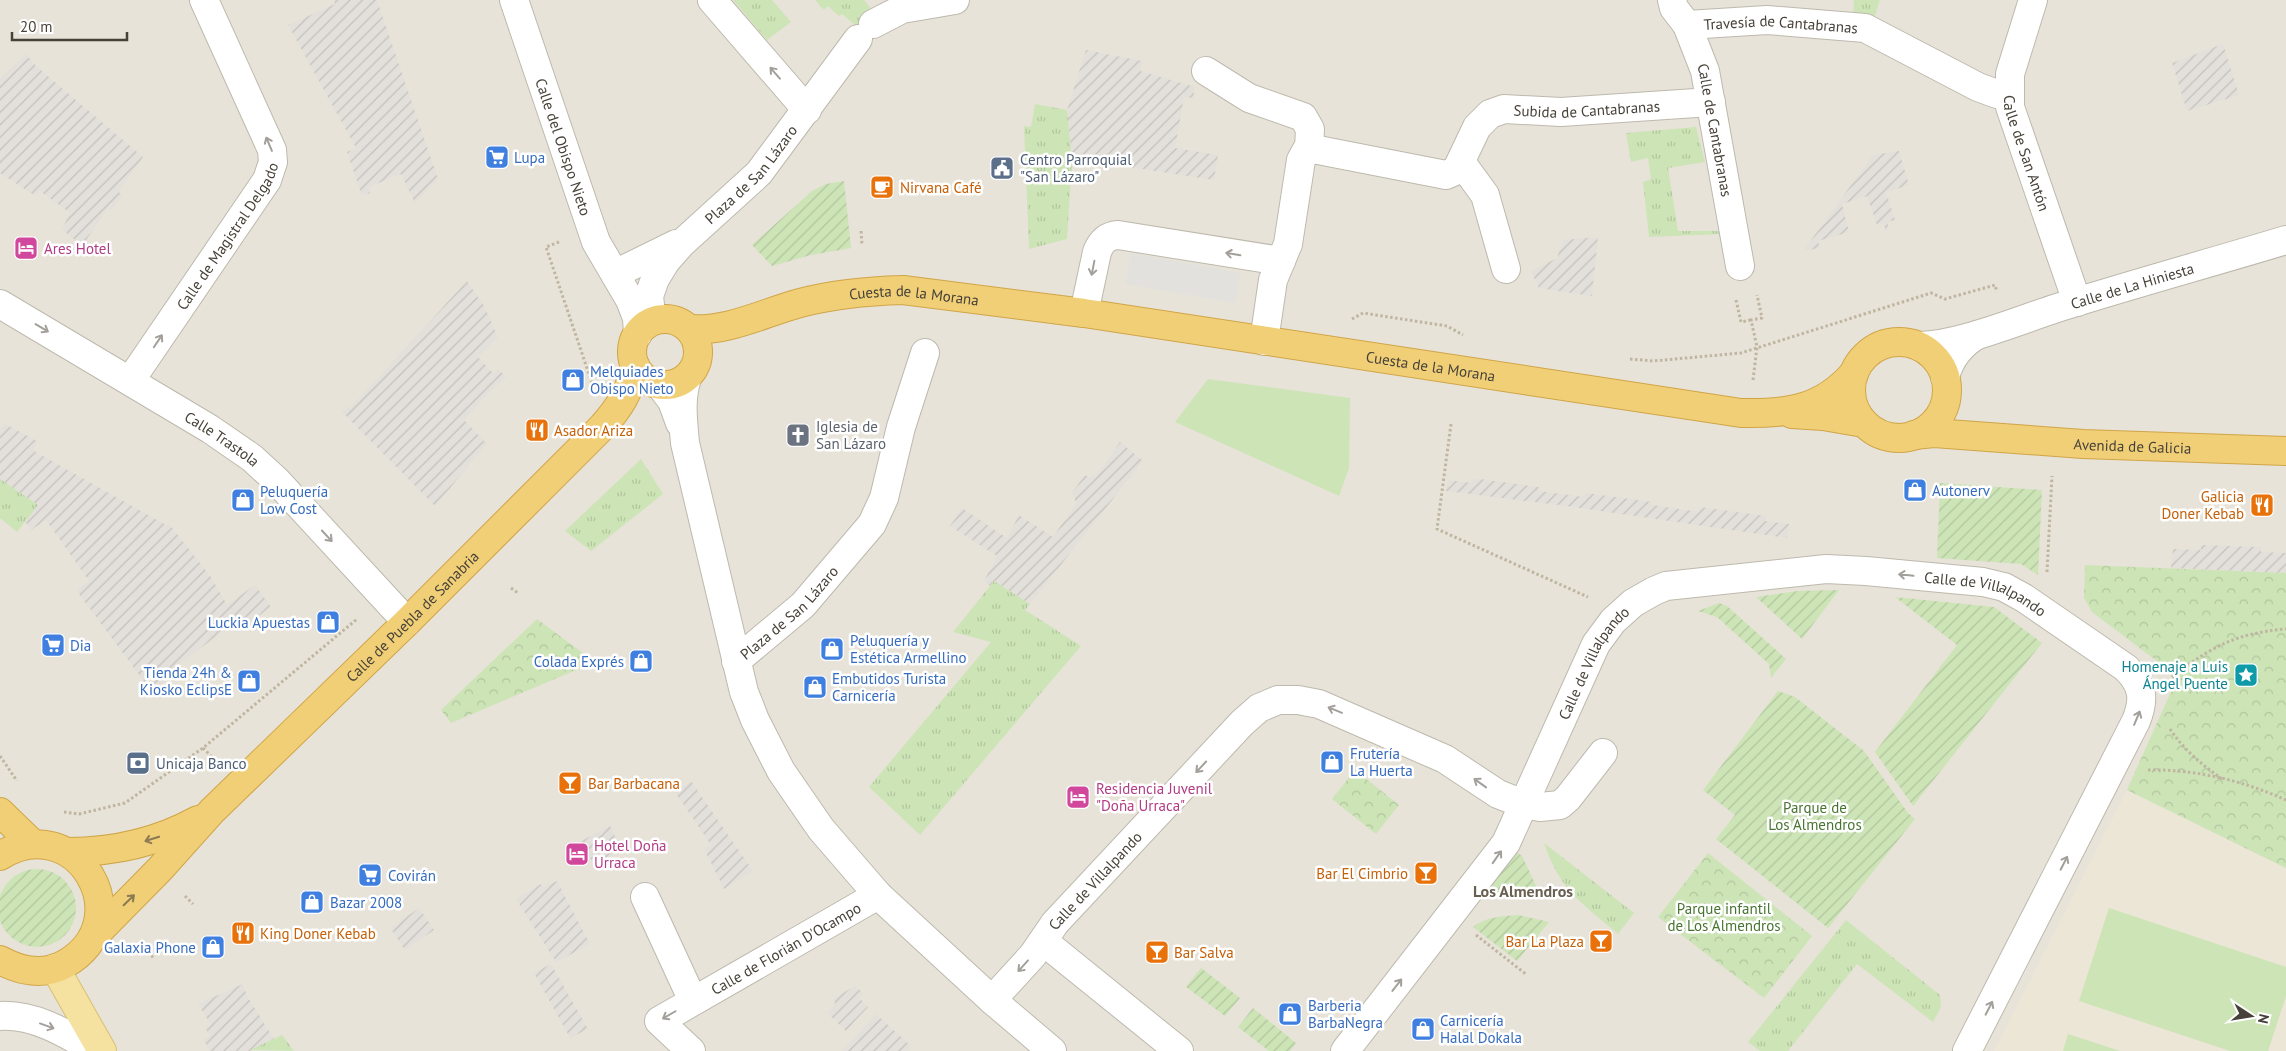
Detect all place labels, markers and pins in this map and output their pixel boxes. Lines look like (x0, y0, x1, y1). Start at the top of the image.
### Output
supermarket icon: Lupa (484, 144, 510, 170)
place label: Lupa (514, 148, 545, 167)
place label: Centro Parroquial "San Lázaro" (1020, 150, 1132, 186)
public building icon: Centro Parroquial "San Lázaro" (989, 155, 1015, 181)
cafe icon: Nirvana Café (869, 174, 895, 200)
place label: Nirvana Café (900, 178, 982, 197)
hotel icon: Ares Hotel (13, 235, 39, 261)
place label: Ares Hotel (44, 239, 111, 258)
place label: Melquiades Obispo Nieto (590, 362, 674, 398)
shop icon: Melquiades Obispo Nieto (560, 367, 586, 393)
restaurant icon: Asador Ariza (524, 417, 550, 443)
place label: Iglesia de San Lázaro (816, 417, 886, 453)
place label: Asador Ariza (554, 421, 633, 440)
church icon: Iglesia de San Lázaro (785, 422, 811, 448)
shop icon: Autonerv (1902, 477, 1928, 503)
place label: Autonerv (1932, 481, 1991, 500)
place label: Peluquería Low Cost (260, 482, 328, 518)
shop icon: Peluquería Low Cost (230, 487, 256, 513)
place label: Galicia Doner Kebab (2162, 487, 2244, 523)
restaurant icon: Galicia Doner Kebab (2249, 492, 2275, 518)
shop icon: Luckia Apuestas (315, 609, 341, 635)
place label: Luckia Apuestas (208, 613, 310, 632)
place label: Peluquería y Estética Armellino (850, 631, 966, 667)
supermarket icon: Dia (40, 632, 66, 658)
place label: Dia (70, 636, 91, 655)
shop icon: Peluquería y Estética Armellino (819, 636, 845, 662)
shop icon: Colada Exprés (628, 648, 654, 674)
place label: Colada Exprés (534, 652, 624, 671)
place label: Homenaje a Luis Ángel Puente (2121, 657, 2228, 693)
place icon: Homenaje a Luis Ángel Puente (2233, 662, 2259, 688)
place label: Tienda 24h & Kiosko EclipsE (140, 663, 232, 699)
shop icon: Tienda 24h & Kiosko EclipsE (236, 668, 262, 694)
place label: Embutidos Turista Carnicería (832, 669, 946, 705)
shop icon: Embutidos Turista Carnicería (802, 674, 828, 700)
place label: Frutería La Huerta (1350, 744, 1413, 780)
shop icon: Frutería La Huerta (1319, 749, 1345, 775)
bank icon: Unicaja Banco (125, 750, 151, 776)
place label: Unicaja Banco (156, 754, 247, 773)
bar icon: Bar Barbacana (557, 770, 583, 796)
place label: Bar Barbacana (588, 774, 680, 793)
place label: Residencia Juvenil "Doña Urraca" (1096, 779, 1213, 815)
hotel icon: Residencia Juvenil "Doña Urraca" (1065, 784, 1091, 810)
place label: Hotel Doña Urraca (594, 836, 667, 872)
hotel icon: Hotel Doña Urraca (564, 841, 590, 867)
bar icon: Bar El Cimbrio (1413, 860, 1439, 886)
supermarket icon: Covirán (357, 862, 383, 888)
place label: Bar El Cimbrio (1316, 864, 1408, 883)
place label: Covirán (388, 866, 436, 885)
shop icon: Bazar 2008 (299, 889, 325, 915)
place label: Bazar 2008 (330, 893, 402, 912)
restaurant icon: King Doner Kebab (230, 920, 256, 946)
place label: King Doner Kebab (260, 924, 376, 943)
bar icon: Bar La Plaza (1588, 928, 1614, 954)
place label: Bar La Plaza (1505, 932, 1584, 951)
shop icon: Galaxia Phone (200, 934, 226, 960)
place label: Galaxia Phone (104, 938, 196, 957)
bar icon: Bar Salva (1144, 939, 1170, 965)
place label: Bar Salva (1174, 943, 1234, 962)
place label: Barberia BarbaNegra (1308, 996, 1383, 1032)
shop icon: Barberia BarbaNegra (1277, 1001, 1303, 1027)
place label: Carnicería Halal Dokala (1440, 1011, 1522, 1047)
shop icon: Carnicería Halal Dokala (1410, 1016, 1436, 1042)

